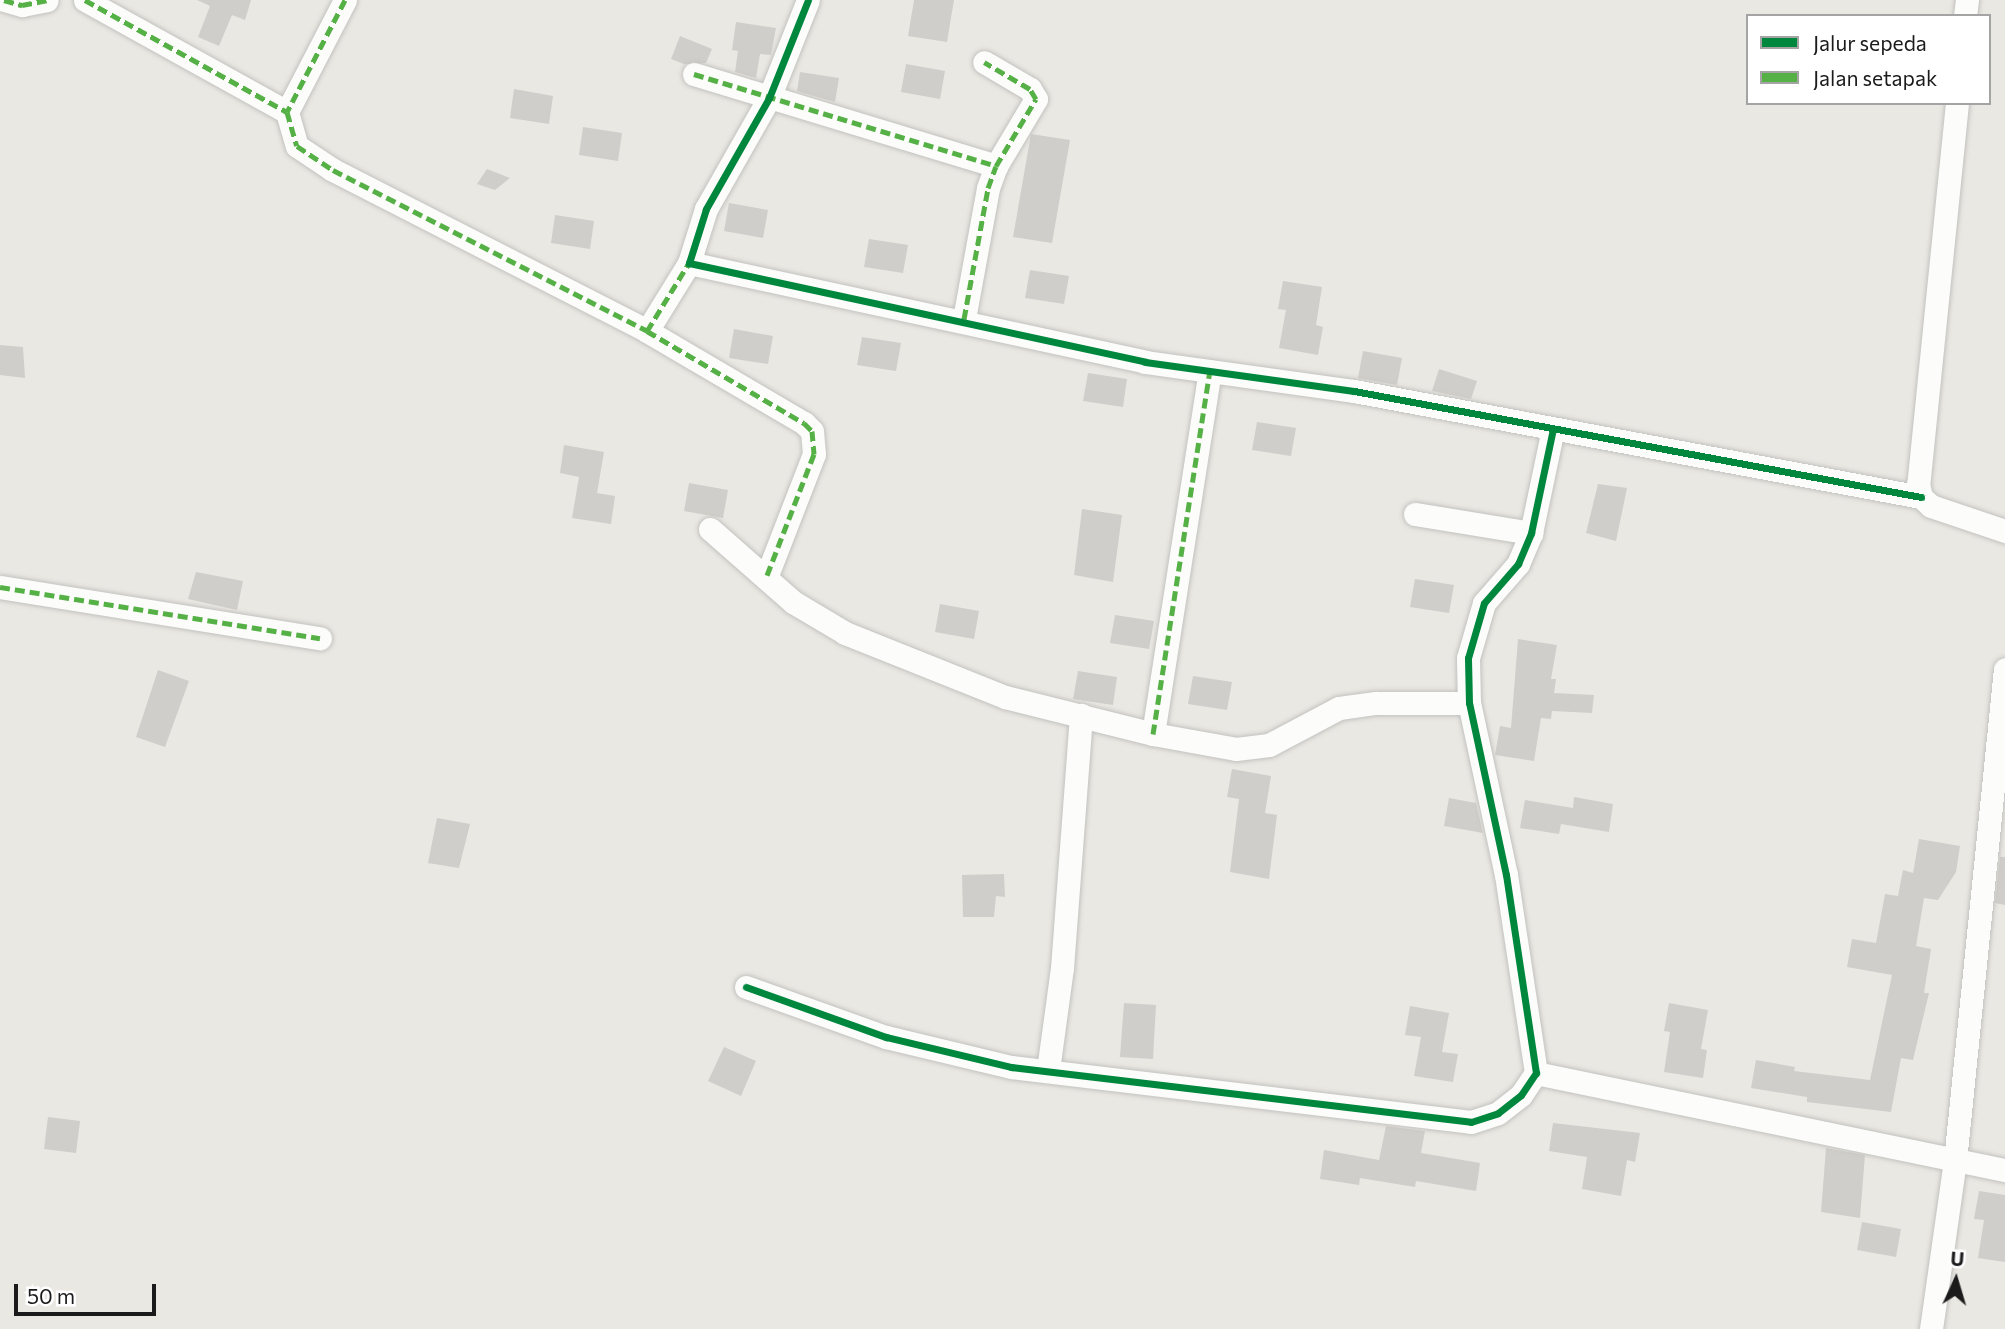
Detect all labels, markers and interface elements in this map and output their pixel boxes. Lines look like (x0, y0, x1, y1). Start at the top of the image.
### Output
legend (1746, 14, 1991, 105)
text: Jalur sepeda (1813, 30, 1927, 55)
text: Jalan setapak (1813, 65, 1937, 90)
north arrow (1921, 1245, 1991, 1315)
text: U (1950, 1247, 1965, 1271)
scale bar (18, 1270, 159, 1314)
text: 50 m (27, 1283, 75, 1308)

